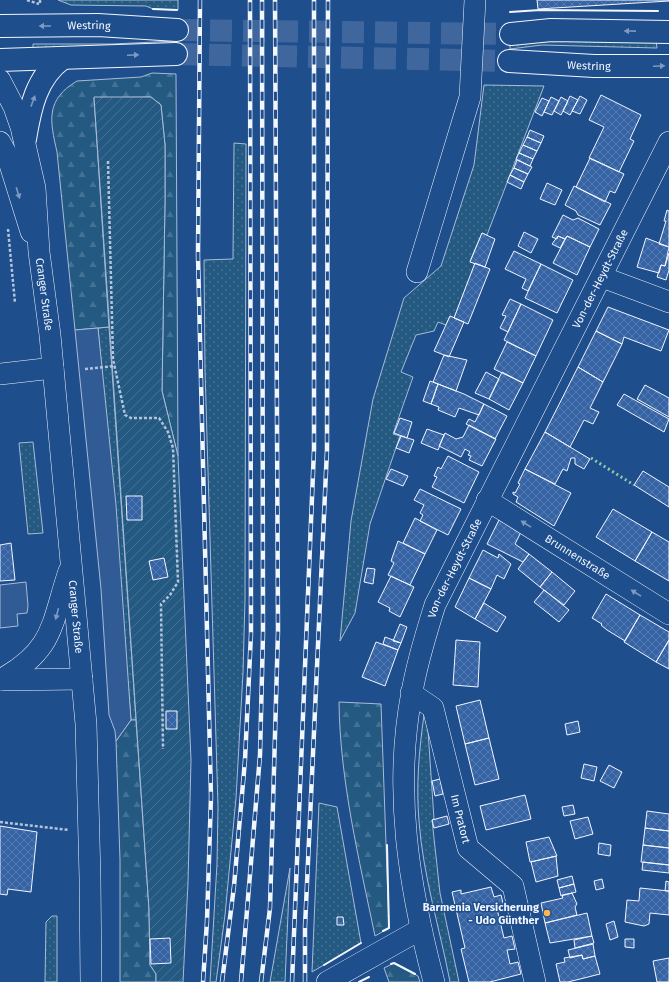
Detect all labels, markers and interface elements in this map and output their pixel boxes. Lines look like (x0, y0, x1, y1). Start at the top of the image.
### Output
street label: Westring (67, 19, 111, 33)
one-way arrow (39, 22, 51, 29)
one-way arrow (623, 28, 636, 34)
one-way arrow (127, 52, 140, 58)
street label: Westring (567, 58, 611, 73)
one-way arrow (653, 63, 666, 69)
one-way arrow (30, 94, 36, 106)
one-way arrow (15, 187, 21, 199)
street label: Von-der-Heydt-Straße (570, 227, 631, 331)
street label: Cranger Straße (33, 257, 55, 332)
street label: Von-der-Heydt-Straße (425, 516, 485, 620)
one-way arrow (520, 521, 532, 528)
street label: Brunnenstraße (543, 532, 612, 582)
street label: Cranger Straße (66, 580, 85, 654)
one-way arrow (630, 590, 642, 597)
one-way arrow (54, 607, 60, 620)
street label: Im Pratort (448, 793, 473, 845)
place label: Barmenia Versicherung - Udo Günther (423, 901, 540, 927)
marker: Barmenia Versicherung - Udo Günther (542, 908, 552, 918)

